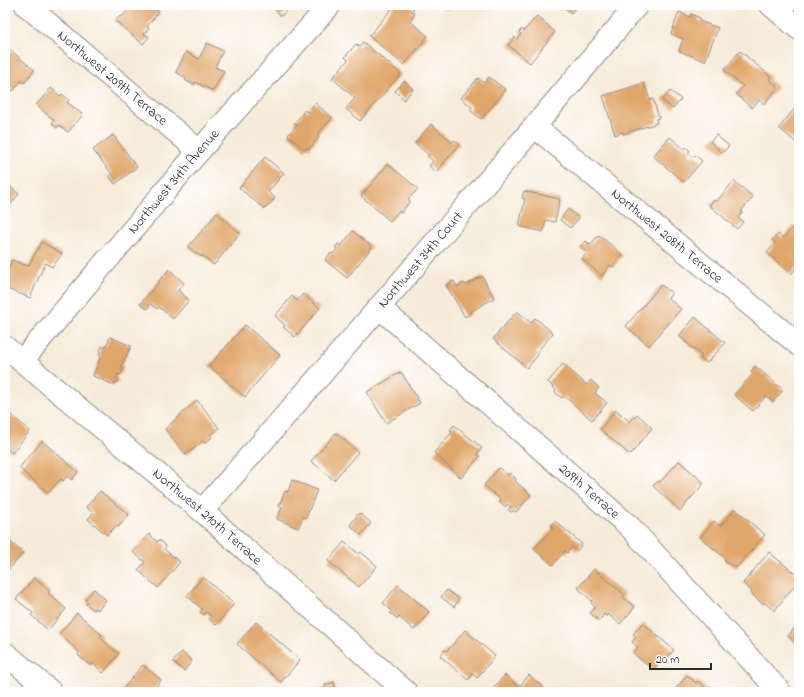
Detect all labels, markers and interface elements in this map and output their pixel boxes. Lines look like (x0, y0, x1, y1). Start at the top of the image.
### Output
street label: Northwest 209th Terrace (53, 25, 173, 131)
street label: Northwest 34th Avenue (123, 124, 225, 238)
street label: Northwest 208th Terrace (606, 183, 728, 289)
street label: Northwest 34th Court (373, 207, 468, 313)
street label: 209th Terrace (554, 459, 625, 524)
street label: Northwest 210th Terrace (148, 463, 267, 570)
scale bar (650, 645, 711, 671)
text: 20 m (656, 651, 679, 669)

